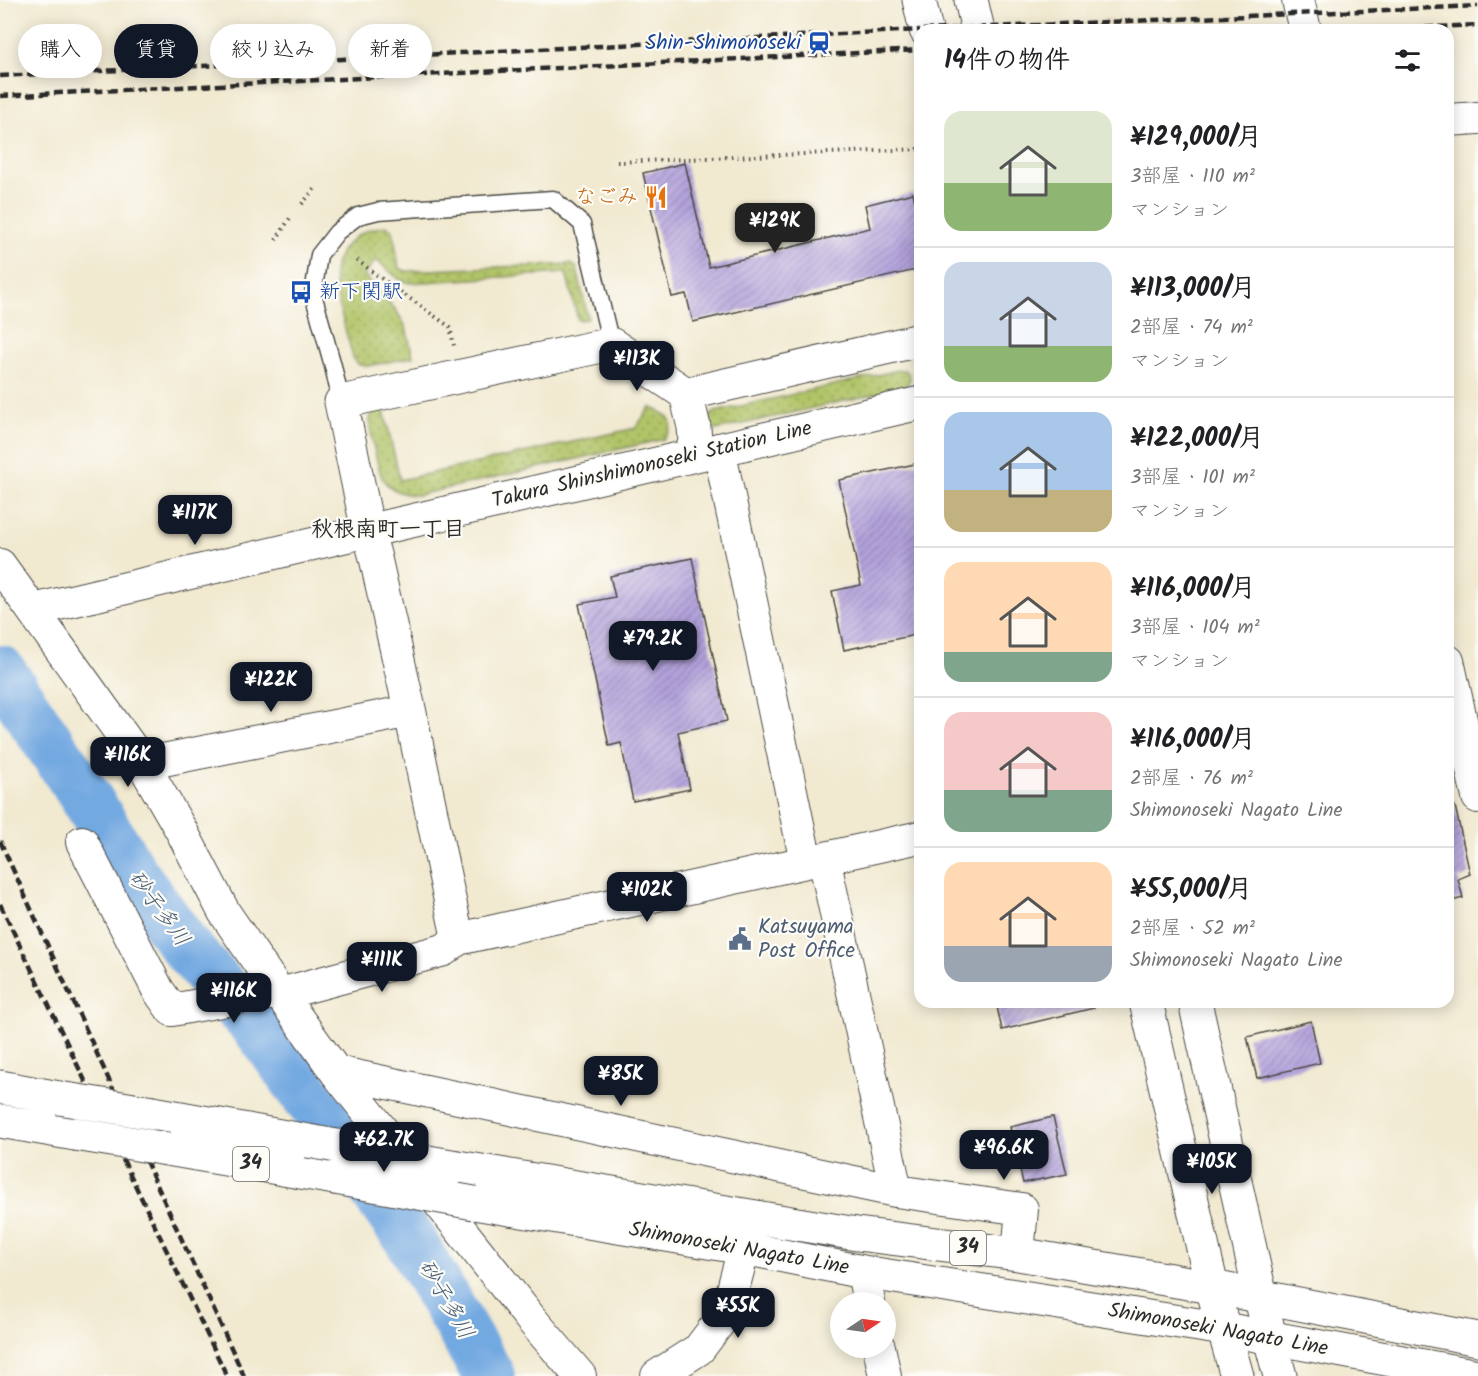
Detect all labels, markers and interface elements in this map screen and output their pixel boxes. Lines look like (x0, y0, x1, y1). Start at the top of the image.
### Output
chip: 購入 (18, 24, 102, 78)
chip: 賃貸 (114, 24, 198, 78)
chip: 絞り込み (210, 24, 336, 78)
chip: 新着 (348, 24, 432, 78)
place label: Shin-Shimonoseki (645, 27, 802, 60)
station icon: Shin-Shimonoseki (806, 30, 832, 56)
text: 14件の物件 (944, 40, 1070, 82)
icon: filters (1391, 44, 1424, 77)
text: ¥129,000/月 (1130, 117, 1262, 159)
icon: home (992, 135, 1064, 207)
text: 3部屋 · 110 m² (1130, 161, 1255, 193)
place label: なごみ (575, 181, 638, 214)
restaurant icon: なごみ (643, 184, 669, 210)
text: マンション (1130, 195, 1229, 227)
pin: ¥129K (733, 203, 817, 254)
text: ¥129K (749, 206, 801, 238)
text: ¥113,000/月 (1130, 268, 1256, 310)
place label: 新下関駅 (319, 276, 403, 309)
bus stop icon: 新下関駅 (288, 279, 314, 305)
icon: home (992, 286, 1064, 358)
text: 2部屋 · 74 m² (1130, 312, 1253, 344)
pin: ¥113K (595, 341, 679, 392)
text: ¥113K (613, 344, 661, 376)
text: マンション (1130, 346, 1229, 378)
street label: Takura Shinshimonoseki Station Line (489, 412, 816, 518)
text: ¥122,000/月 (1130, 418, 1264, 460)
icon: home (992, 436, 1064, 508)
text: 3部屋 · 101 m² (1130, 462, 1255, 494)
pin: ¥117K (153, 495, 237, 546)
text: マンション (1130, 496, 1229, 528)
text: ¥117K (172, 498, 218, 530)
district label: 秋根南町一丁目 (311, 513, 465, 548)
text: ¥116,000/月 (1130, 568, 1256, 610)
icon: home (992, 586, 1064, 658)
text: 3部屋 · 104 m² (1130, 612, 1260, 644)
pin: ¥79.2K (604, 621, 702, 672)
text: ¥79.2K (623, 624, 683, 656)
text: マンション (1130, 646, 1229, 678)
pin: ¥122K (229, 662, 313, 713)
text: ¥122K (244, 665, 298, 697)
text: ¥116,000/月 (1130, 719, 1256, 761)
icon: home (992, 736, 1064, 808)
pin: ¥116K (86, 737, 170, 788)
text: ¥116K (104, 740, 152, 772)
text: 2部屋 · 76 m² (1130, 763, 1253, 795)
text: Shimonoseki Nagato Line (1130, 795, 1342, 827)
water label: 砂子多川 (118, 863, 198, 955)
text: ¥55,000/月 (1130, 869, 1252, 911)
pin: ¥102K (605, 872, 689, 923)
text: ¥102K (621, 875, 673, 907)
icon: home (992, 886, 1064, 958)
place label: Katsuyama Post Office (758, 911, 856, 968)
text: 2部屋 · 52 m² (1130, 913, 1255, 945)
public building icon: Katsuyama Post Office (727, 926, 753, 952)
pin: ¥111K (340, 942, 424, 993)
text: ¥111K (361, 945, 403, 977)
text: Shimonoseki Nagato Line (1130, 945, 1342, 977)
pin: ¥116K (192, 973, 276, 1024)
text: ¥116K (210, 976, 258, 1008)
pin: ¥85K (585, 1056, 657, 1107)
text: ¥85K (598, 1059, 644, 1091)
pin: ¥62.7K (335, 1122, 433, 1173)
text: ¥62.7K (353, 1125, 415, 1157)
pin: ¥96.6K (955, 1130, 1053, 1181)
text: ¥96.6K (974, 1133, 1034, 1165)
pin: ¥105K (1170, 1144, 1254, 1195)
road number: 34 (233, 1147, 269, 1181)
text: ¥105K (1187, 1147, 1237, 1179)
street label: Shimonoseki Nagato Line (626, 1213, 852, 1285)
road number: 34 (950, 1231, 986, 1265)
water label: 砂子多川 (408, 1253, 482, 1347)
pin: ¥55K (702, 1288, 774, 1339)
text: ¥55K (716, 1291, 760, 1323)
north arrow (830, 1292, 896, 1358)
map controls (830, 1292, 896, 1358)
street label: Shimonoseki Nagato Line (1105, 1294, 1331, 1366)

